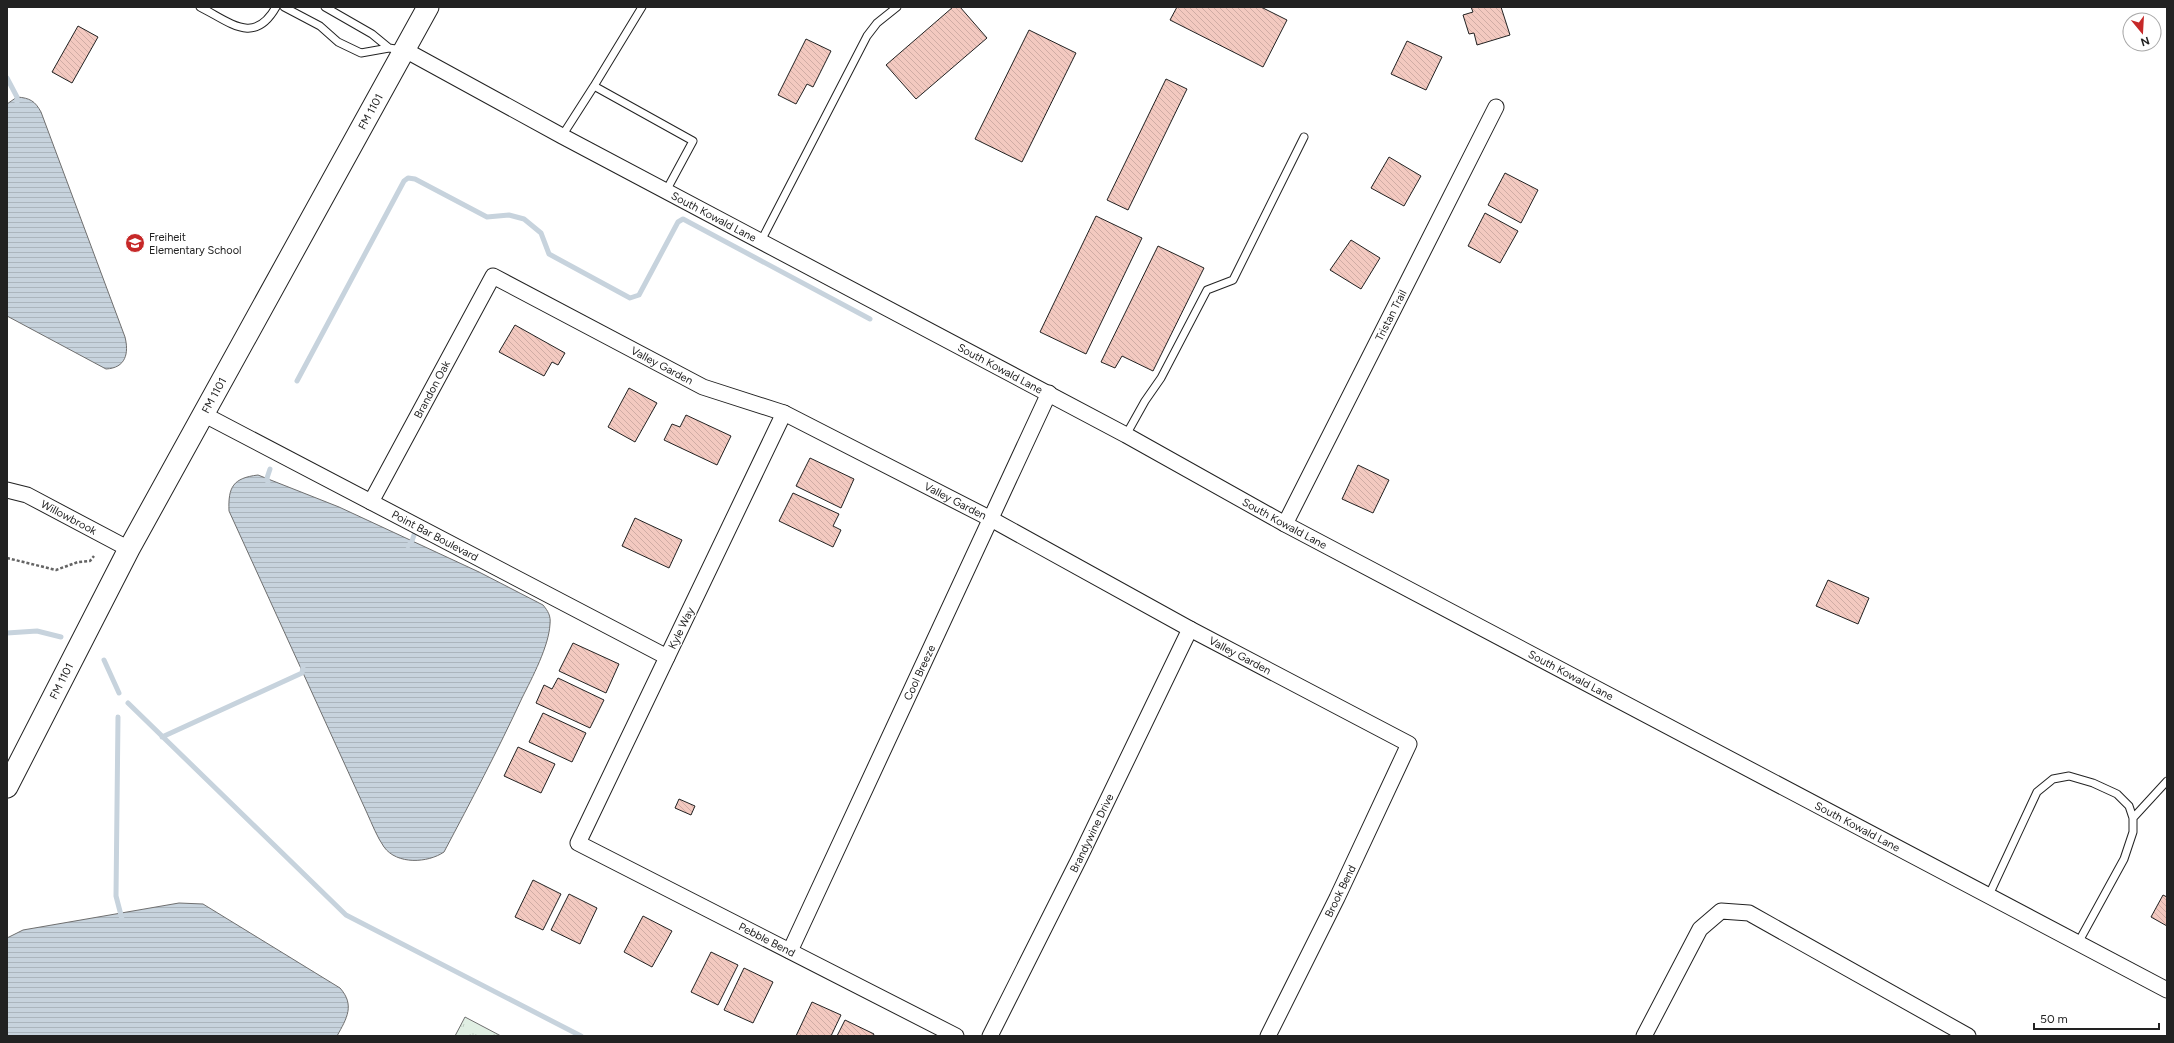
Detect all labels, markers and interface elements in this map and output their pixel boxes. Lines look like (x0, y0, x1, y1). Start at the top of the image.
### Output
north arrow (2122, 12, 2162, 52)
text: N (2139, 34, 2151, 49)
street label: FM 1101 (356, 92, 386, 132)
street label: South Kowald Lane (669, 189, 758, 245)
place label: Freiheit Elementary School (149, 231, 241, 257)
school or university icon: Freiheit Elementary School (124, 232, 146, 254)
street label: Tristan Trail (1373, 288, 1409, 343)
street label: South Kowald Lane (955, 341, 1045, 397)
street label: Valley Garden (629, 344, 695, 387)
street label: Brandon Oak (411, 358, 453, 421)
street label: FM 1101 (199, 375, 229, 416)
street label: Valley Garden (922, 480, 989, 523)
street label: South Kowald Lane (1240, 495, 1329, 552)
street label: Willowbrook (39, 498, 99, 538)
street label: Point Bar Boulevard (389, 508, 480, 564)
street label: Kyle Way (666, 605, 697, 651)
street label: Valley Garden (1207, 634, 1273, 677)
street label: Cool Breeze (901, 643, 938, 703)
street label: South Kowald Lane (1526, 648, 1616, 703)
street label: FM 1101 (47, 661, 76, 702)
street label: Brandywine Drive (1067, 792, 1117, 875)
street label: South Kowald Lane (1812, 799, 1902, 855)
street label: Brook Bend (1322, 863, 1359, 919)
street label: Pebble Bend (736, 920, 797, 960)
scale bar (2034, 1005, 2159, 1031)
text: 50 m (2040, 1012, 2068, 1026)

